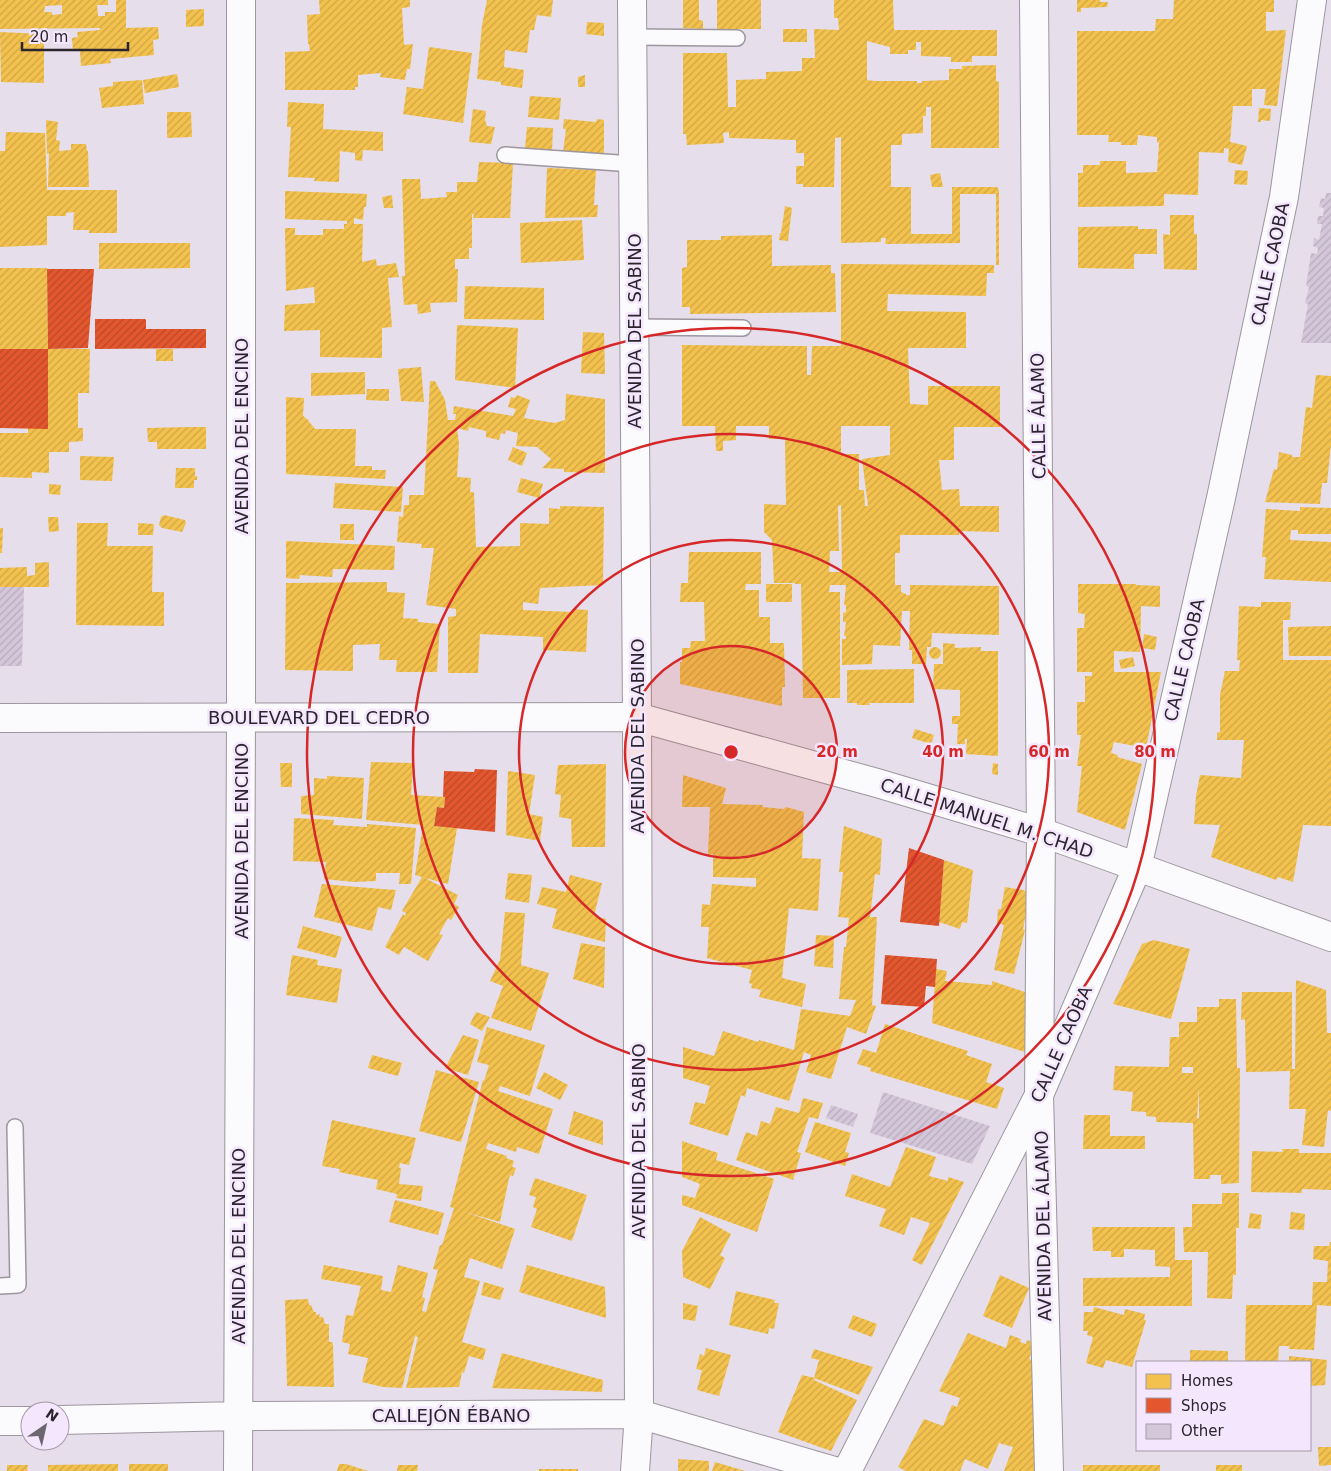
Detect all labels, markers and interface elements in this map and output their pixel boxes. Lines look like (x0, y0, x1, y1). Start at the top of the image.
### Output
scale bar (22, 20, 129, 52)
text: 20 m (30, 28, 68, 46)
street label: CALLE CAOBA (1247, 200, 1293, 328)
street label: AVENIDA DEL SABINO (624, 233, 645, 429)
street label: AVENIDA DEL ENCINO (231, 338, 252, 534)
street label: CALLE ÁLAMO (1026, 352, 1050, 480)
street label: CALLE CAOBA (1160, 596, 1208, 723)
street label: AVENIDA DEL SABINO (627, 638, 648, 834)
street label: BOULEVARD DEL CEDRO (208, 707, 430, 728)
street label: AVENIDA DEL ENCINO (231, 743, 252, 939)
centre of rings (722, 743, 740, 761)
text: 20 m (816, 743, 858, 761)
text: 40 m (922, 743, 964, 761)
text: 60 m (1028, 743, 1070, 761)
text: 80 m (1134, 743, 1176, 761)
street label: CALLE MANUEL M. CHAD (878, 774, 1096, 862)
street label: CALLE CAOBA (1026, 982, 1096, 1106)
street label: AVENIDA DEL SABINO (628, 1043, 649, 1239)
street label: AVENIDA DEL ÁLAMO (1031, 1130, 1055, 1322)
street label: AVENIDA DEL ENCINO (228, 1148, 249, 1344)
legend (1136, 1361, 1311, 1451)
text: Homes (1181, 1372, 1233, 1390)
text: Shops (1181, 1397, 1227, 1415)
north arrow (20, 1401, 70, 1451)
text: N (43, 1405, 62, 1425)
street label: CALLEJÓN ÉBANO (372, 1405, 530, 1426)
text: Other (1181, 1422, 1224, 1440)

